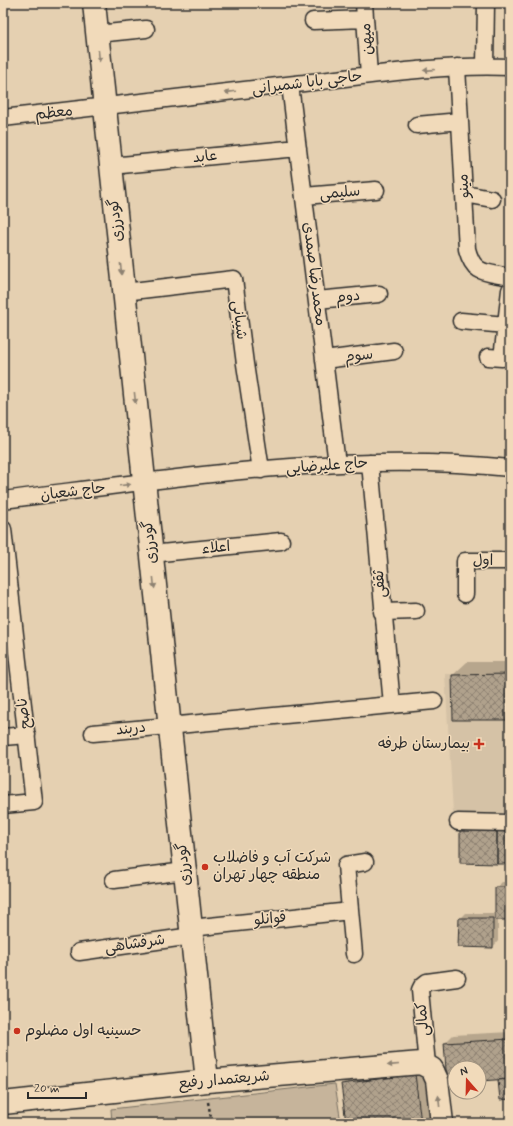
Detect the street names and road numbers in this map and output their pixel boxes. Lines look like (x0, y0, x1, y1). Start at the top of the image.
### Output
street label: میهن (356, 22, 378, 56)
street label: حاجی بابا شمیرانی (251, 66, 363, 100)
street label: معظم (34, 101, 74, 126)
street label: عابد (192, 146, 218, 168)
street label: مینو (453, 173, 475, 200)
street label: سلیمی (319, 181, 361, 205)
street label: گودرزی (104, 197, 128, 243)
street label: محمدرضا صمدی (298, 221, 330, 327)
street label: دوم (335, 286, 361, 309)
street label: شیبانی (227, 299, 251, 341)
street label: سوم (344, 344, 374, 369)
street label: حاج علیرضایی (285, 453, 369, 479)
street label: حاج شعبان (39, 478, 107, 506)
street label: گودرزی (138, 519, 162, 565)
street label: اعلاء (201, 537, 231, 559)
street label: اول (472, 551, 494, 571)
street label: ثقفی (369, 569, 391, 599)
street label: ناصح (12, 696, 36, 730)
street label: دربند (115, 717, 147, 741)
street label: گودرزی (172, 841, 196, 887)
street label: قوانلو (252, 907, 287, 931)
street label: شرفشاهی (104, 930, 166, 958)
street label: کمالی (412, 1001, 434, 1037)
street label: شریعتمدار رفیع (177, 1066, 271, 1094)

